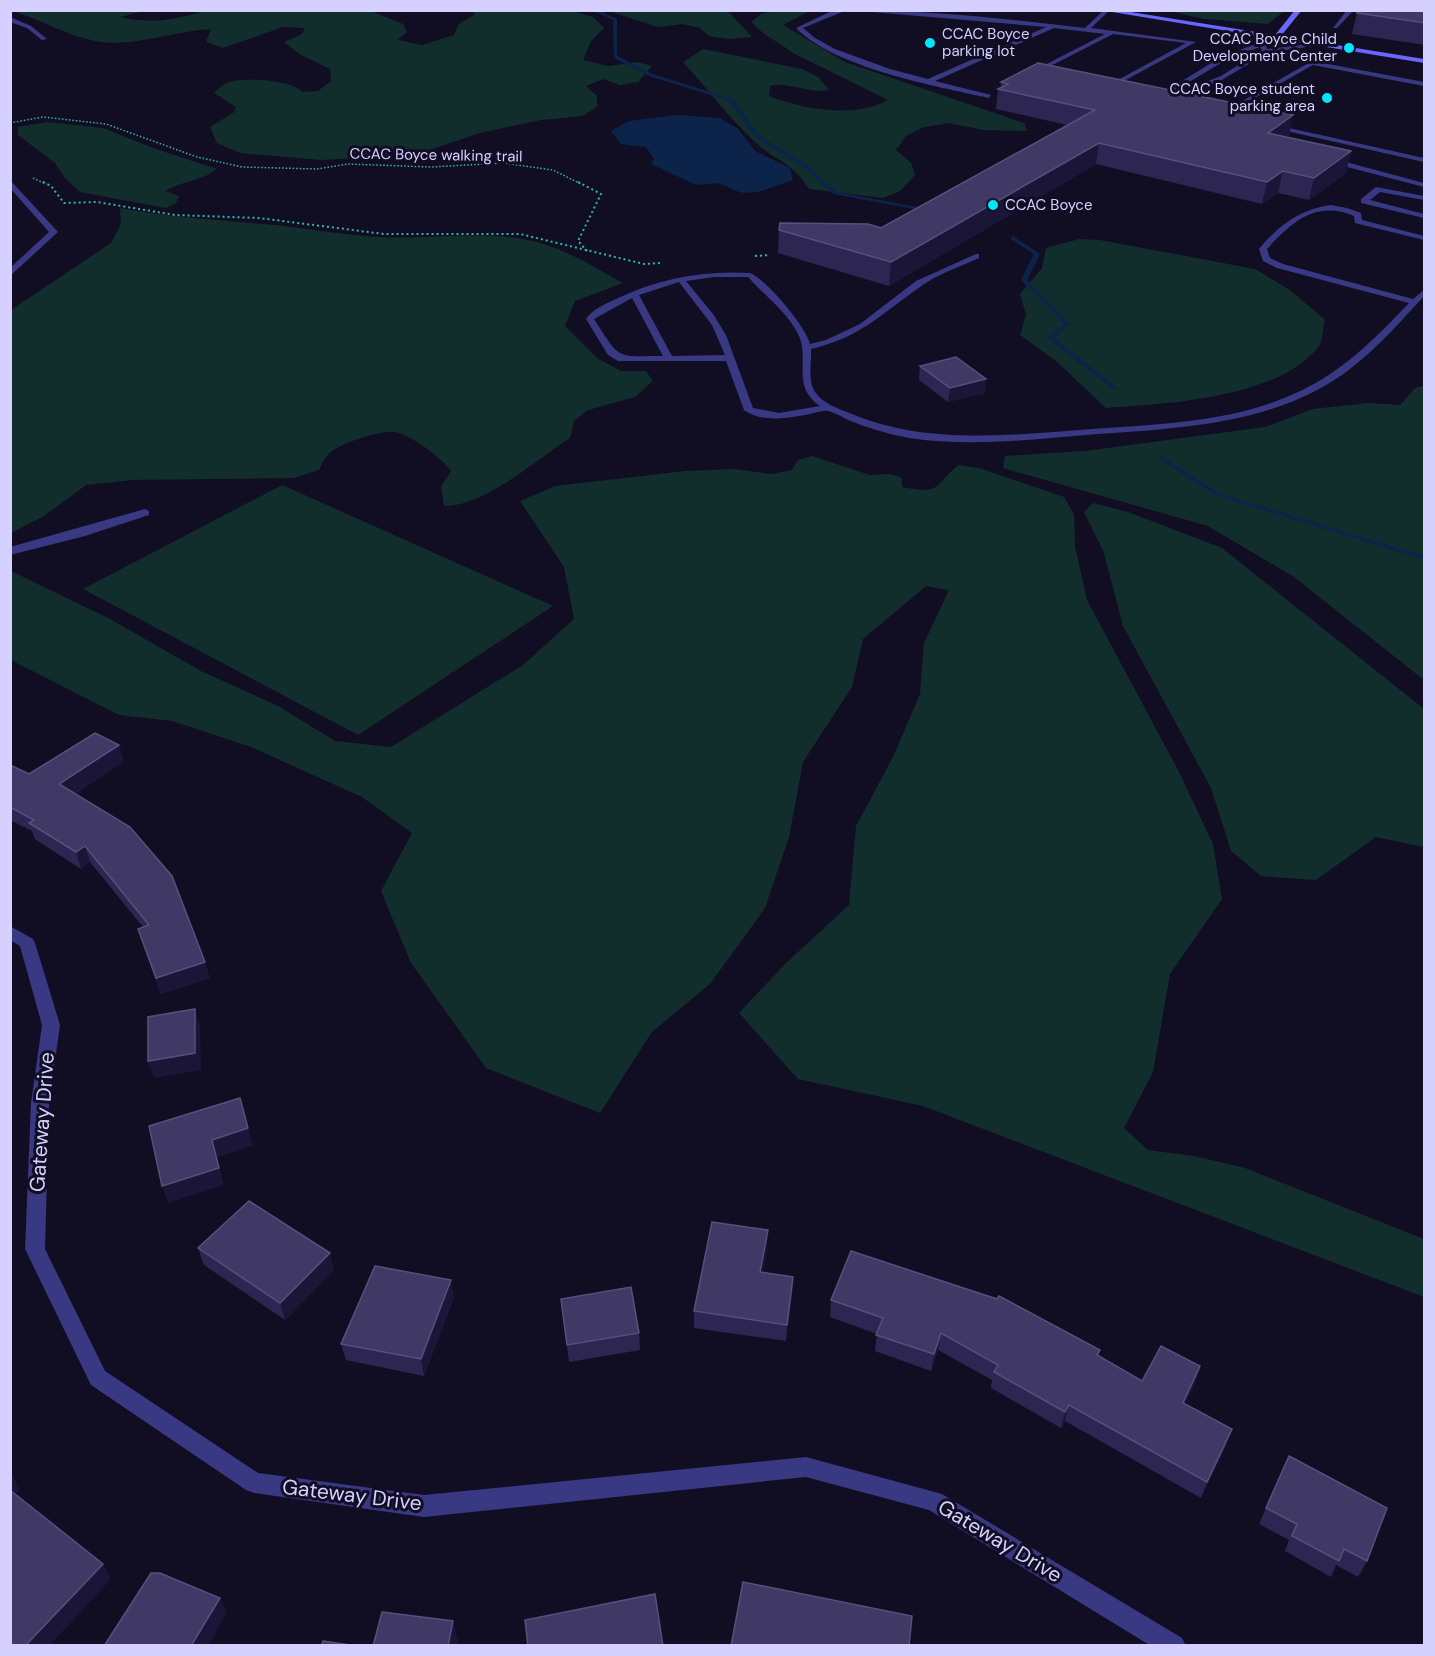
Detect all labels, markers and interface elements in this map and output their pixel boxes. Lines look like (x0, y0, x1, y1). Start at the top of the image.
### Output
place label: CCAC Boyce parking lot (942, 24, 1029, 61)
place label: CCAC Boyce Child Development Center (1193, 29, 1337, 66)
marker: CCAC Boyce parking lot (923, 36, 937, 50)
marker: CCAC Boyce Child Development Center (1342, 41, 1356, 55)
place label: CCAC Boyce student parking area (1169, 79, 1315, 116)
marker: CCAC Boyce student parking area (1320, 91, 1334, 105)
street label: CCAC Boyce walking trail (349, 143, 523, 167)
place label: CCAC Boyce (1005, 195, 1092, 215)
marker: CCAC Boyce (986, 198, 1000, 212)
street label: Gateway Drive (23, 1051, 61, 1193)
street label: Gateway Drive (281, 1473, 423, 1517)
street label: Gateway Drive (933, 1493, 1067, 1589)

